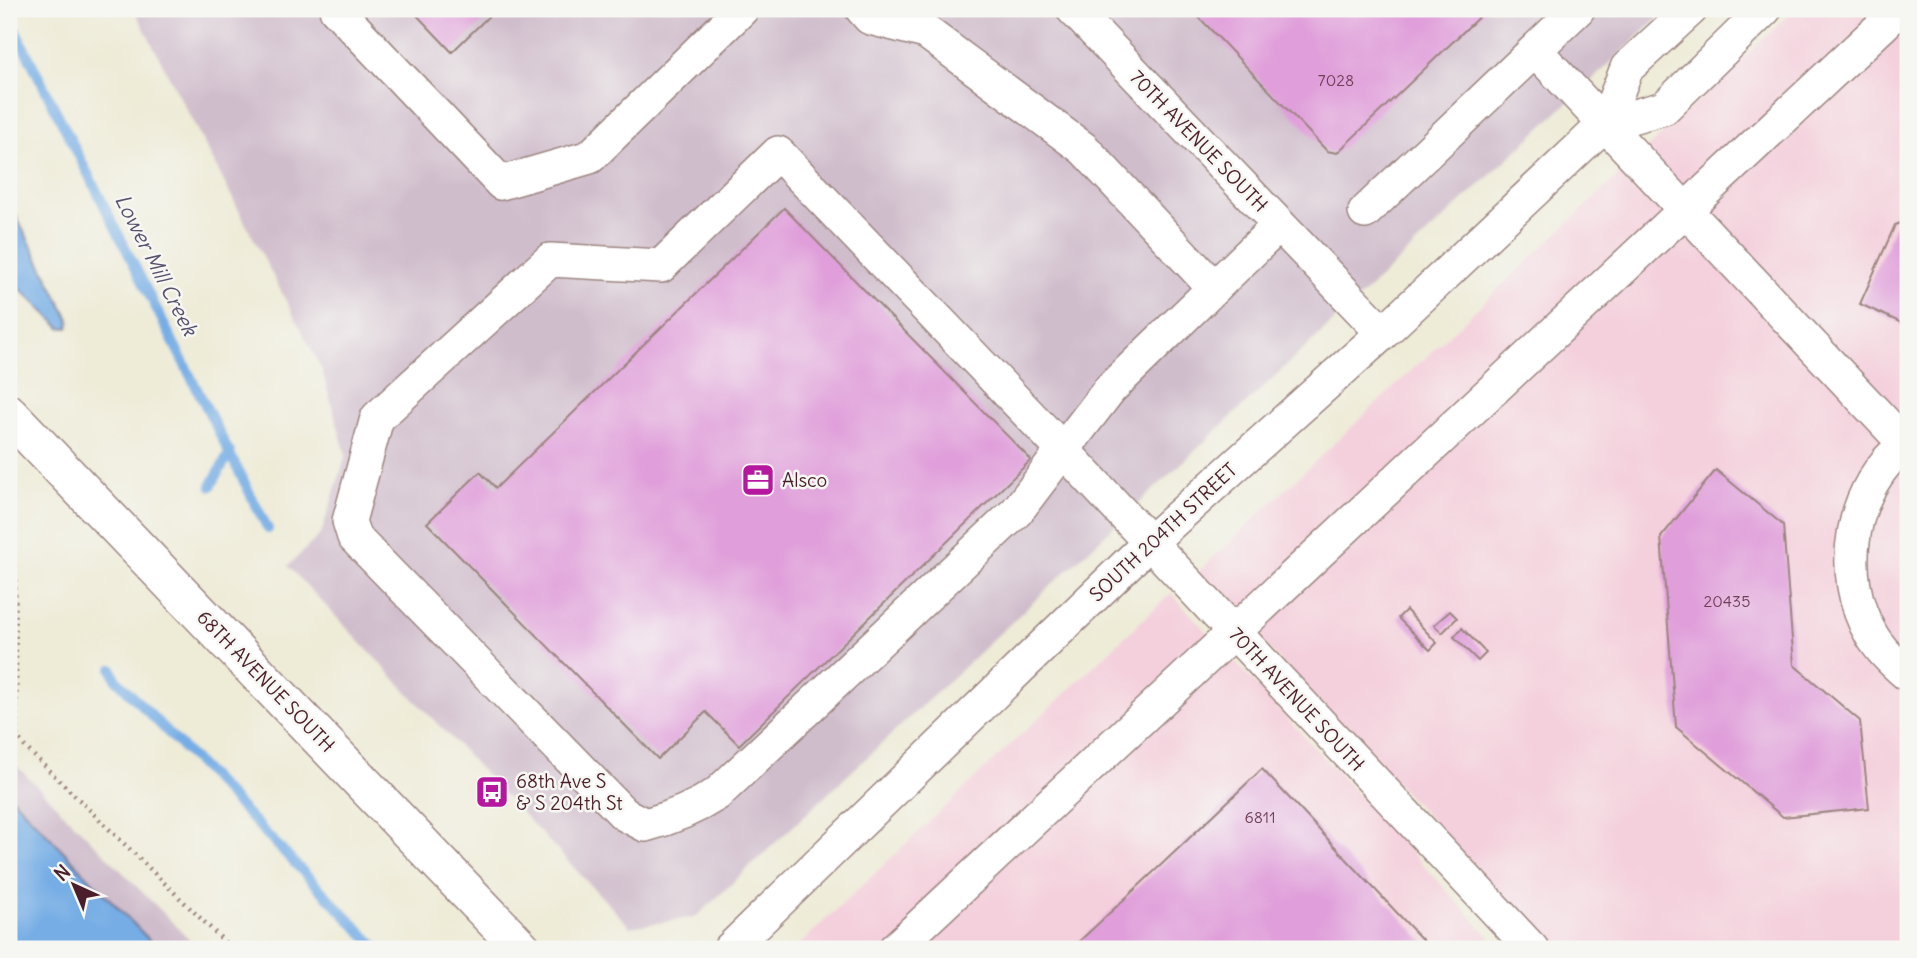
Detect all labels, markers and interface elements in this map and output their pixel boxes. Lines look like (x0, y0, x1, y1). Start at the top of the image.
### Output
street label: 70TH AVENUE SOUTH (1125, 65, 1273, 217)
house number: 7028 (1318, 70, 1354, 90)
water label: Lower Mill Creek (109, 189, 204, 341)
street label: SOUTH 204TH STREET (1084, 457, 1242, 607)
office icon: Alsco (739, 461, 777, 499)
place label: Alsco (782, 468, 827, 492)
house number: 20435 (1704, 591, 1750, 611)
street label: 68TH AVENUE SOUTH (192, 605, 340, 757)
street label: 70TH AVENUE SOUTH (1224, 622, 1370, 776)
place label: 68th Ave S & S 204th St (516, 769, 623, 815)
bus stop icon: 68th Ave S & S 204th St (473, 773, 511, 811)
house number: 6811 (1244, 807, 1276, 827)
north arrow (38, 850, 108, 920)
text: N (49, 860, 75, 886)

